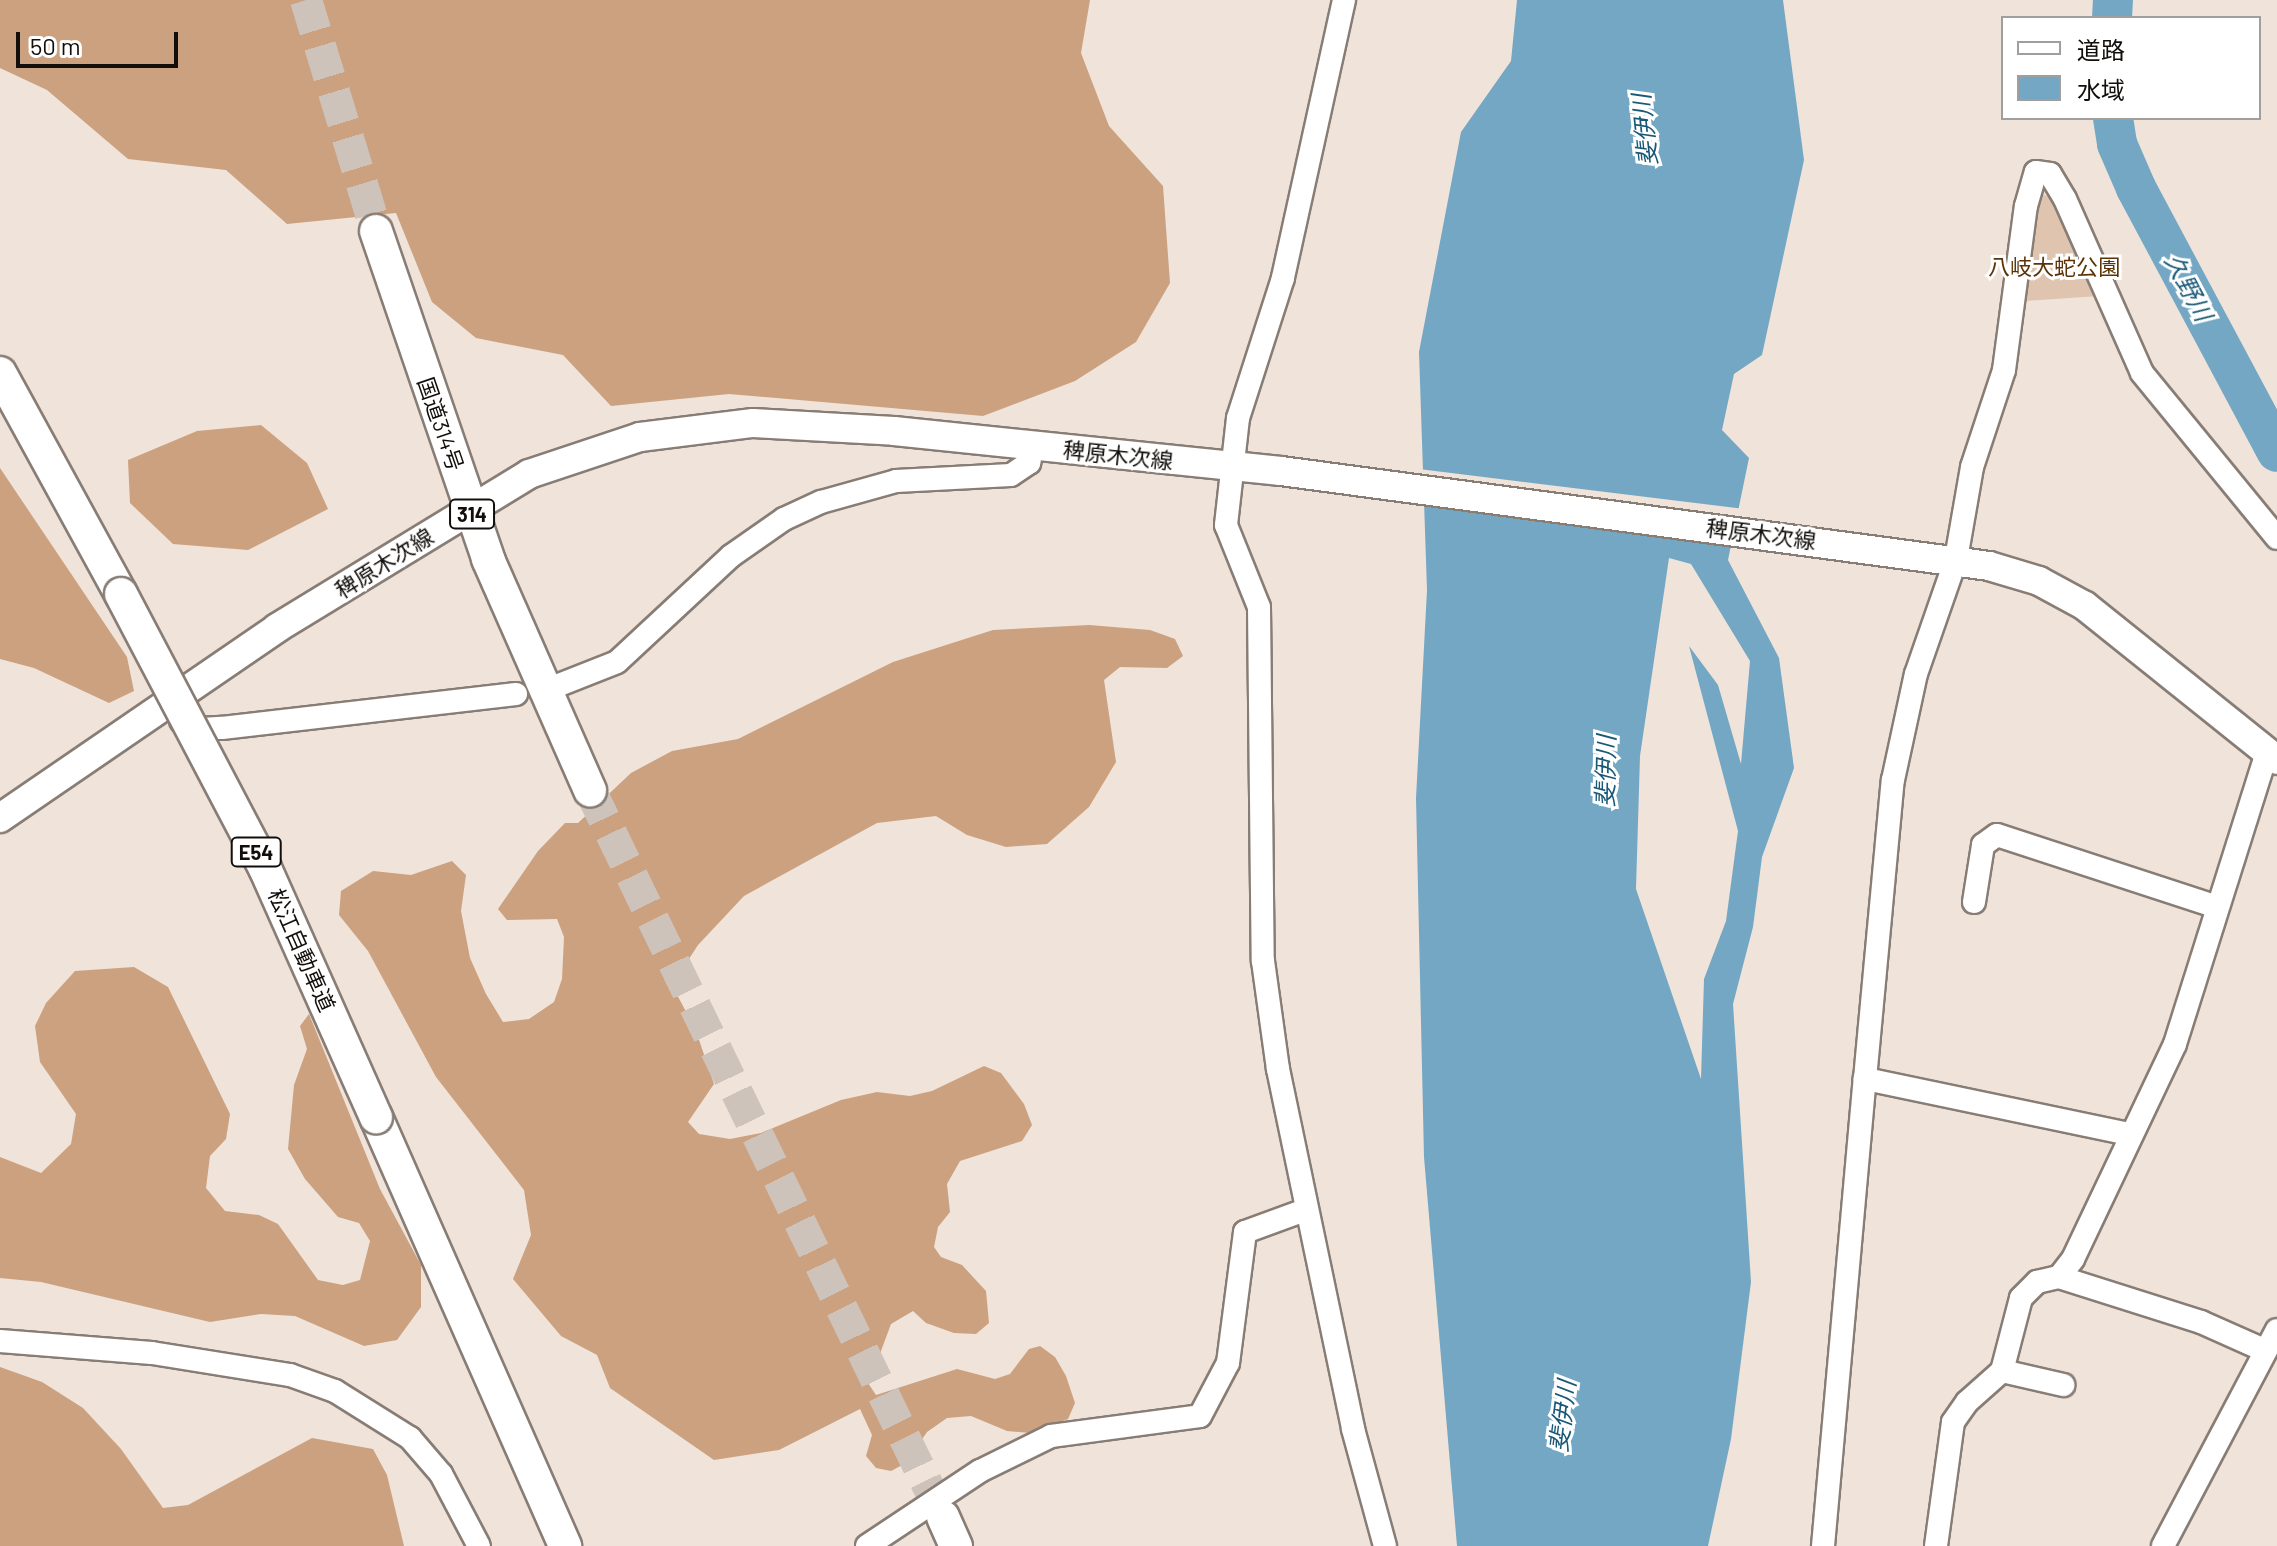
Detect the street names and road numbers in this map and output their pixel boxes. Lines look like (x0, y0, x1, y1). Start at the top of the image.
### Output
street label: 国道314号 (413, 374, 469, 474)
street label: 稗原木次線 (1062, 436, 1174, 474)
road number: 314 (448, 498, 496, 530)
street label: 稗原木次線 (1705, 514, 1817, 554)
street label: 稗原木次線 (330, 523, 438, 603)
road number: E54 (230, 836, 282, 868)
street label: 松江自動車道 (263, 884, 341, 1016)

